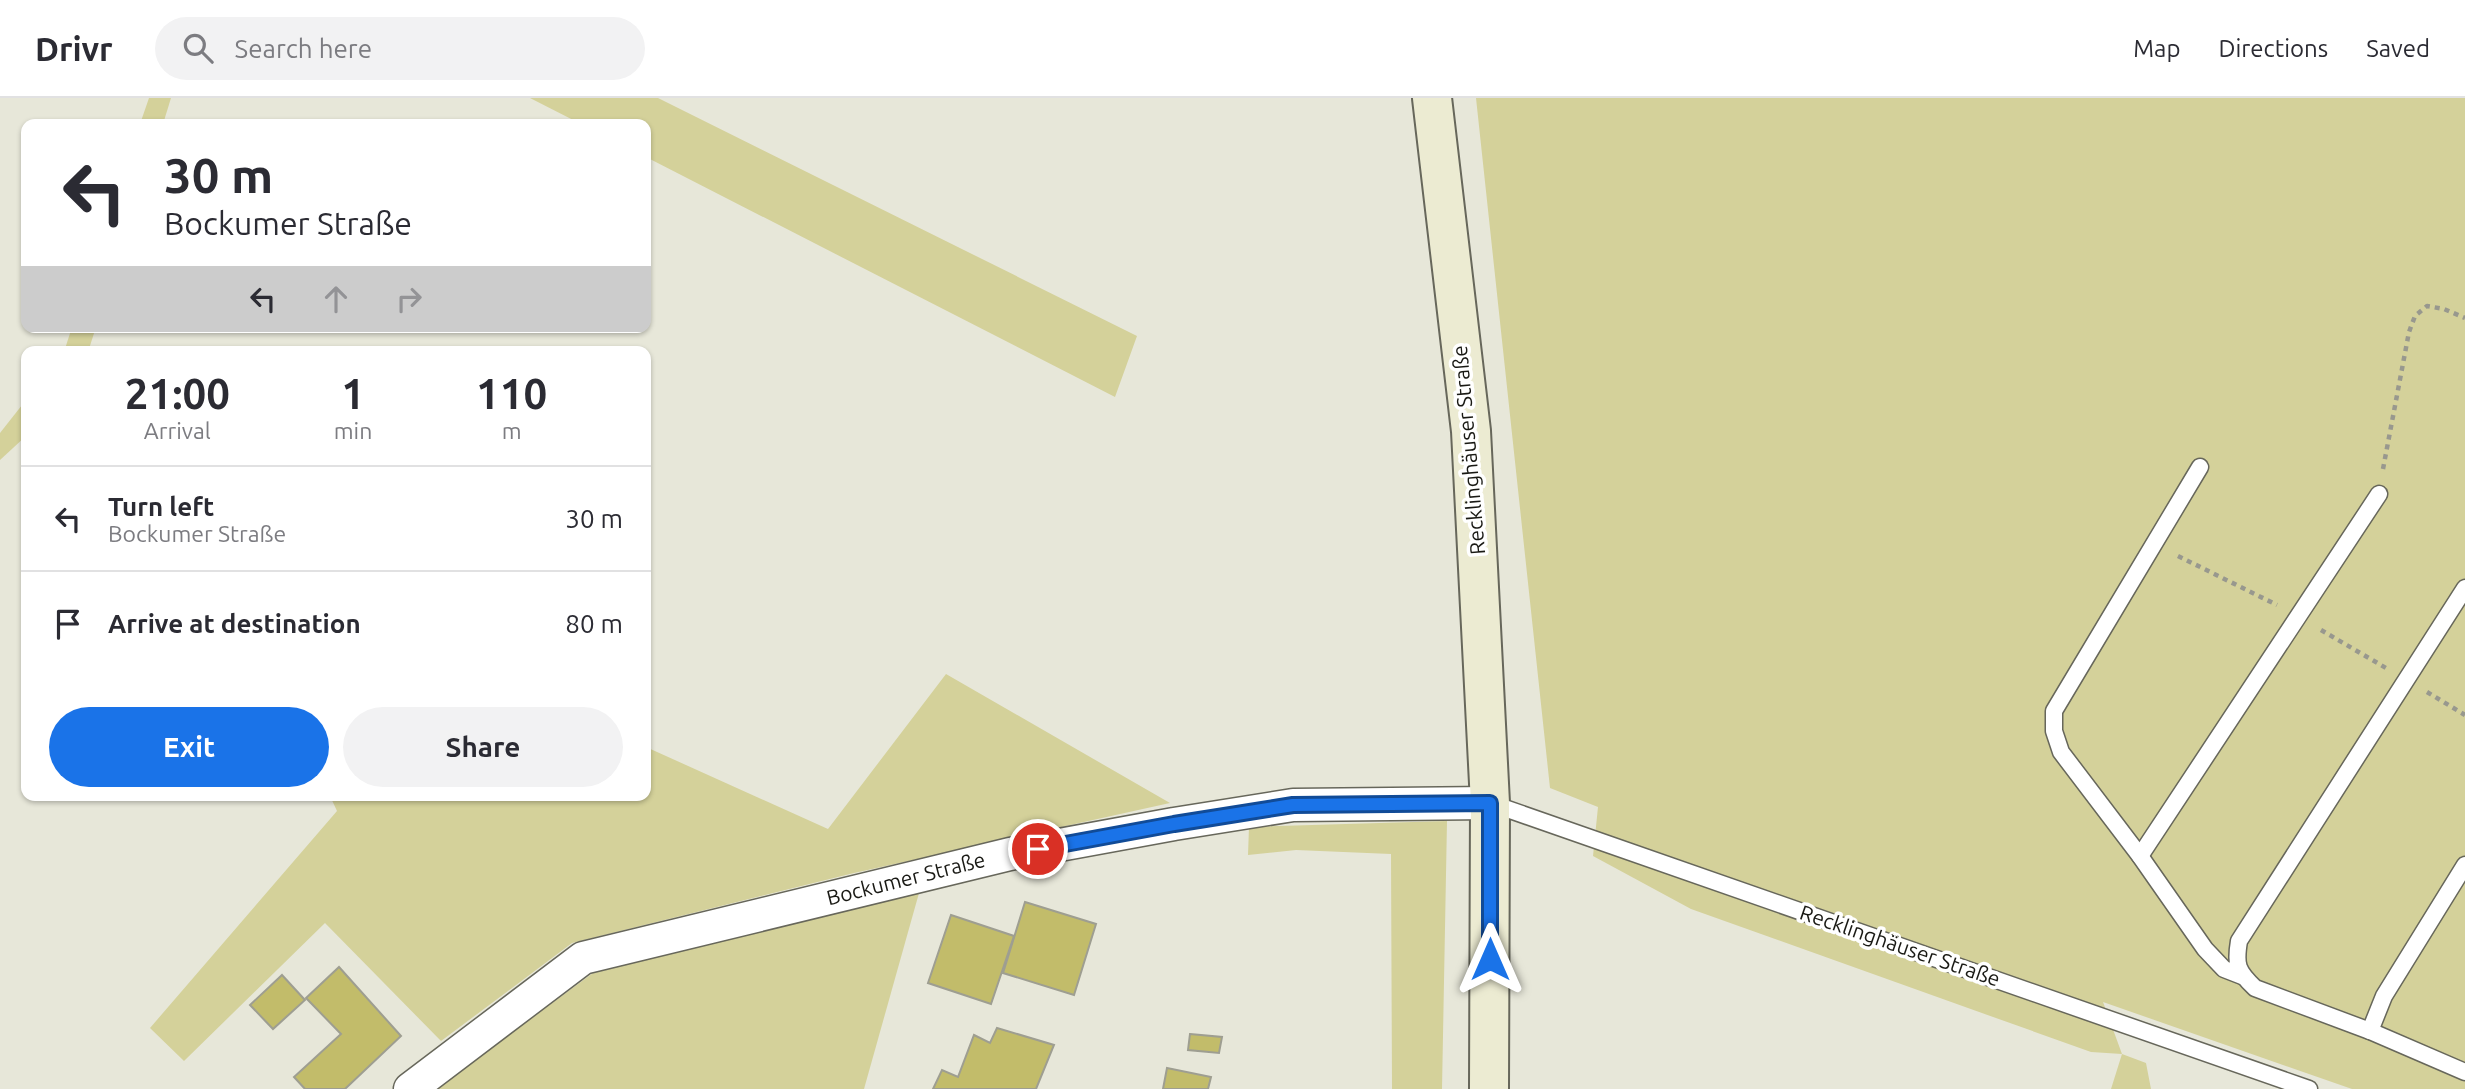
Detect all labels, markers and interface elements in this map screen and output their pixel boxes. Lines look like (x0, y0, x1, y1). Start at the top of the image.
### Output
search box (155, 17, 645, 80)
icon: search (179, 29, 217, 67)
text: Drivr (35, 30, 113, 67)
text: Search here (235, 34, 372, 63)
text: Map (2133, 35, 2180, 62)
text: Directions (2218, 35, 2328, 62)
text: Saved (2366, 35, 2430, 62)
icon: left (49, 147, 140, 238)
text: 30 m (164, 147, 273, 202)
text: Bockumer Straße (164, 205, 412, 241)
icon: left (244, 280, 282, 318)
icon: ahead (317, 280, 355, 318)
icon: right (390, 280, 428, 318)
street label: Recklinghäuser Straße (1447, 344, 1489, 556)
text: 21:00 (125, 370, 230, 417)
text: 1 (341, 370, 365, 417)
text: 110 (476, 370, 547, 417)
text: Arrival (144, 418, 211, 443)
text: min (334, 418, 372, 443)
text: m (502, 418, 522, 443)
text: Turn left (108, 492, 214, 521)
icon: left (49, 500, 87, 538)
text: 30 m (565, 504, 623, 533)
text: Bockumer Straße (108, 521, 286, 546)
icon: arrive (49, 605, 87, 643)
text: Arrive at destination (108, 609, 361, 638)
text: 80 m (565, 609, 623, 638)
button: Exit (49, 707, 329, 787)
button: Share (343, 707, 623, 787)
pin (1008, 819, 1068, 879)
icon: arrive (1019, 830, 1057, 868)
street label: Bockumer Straße (824, 847, 988, 909)
street label: Recklinghäuser Straße (1797, 899, 2004, 991)
position arrow (1453, 922, 1527, 996)

